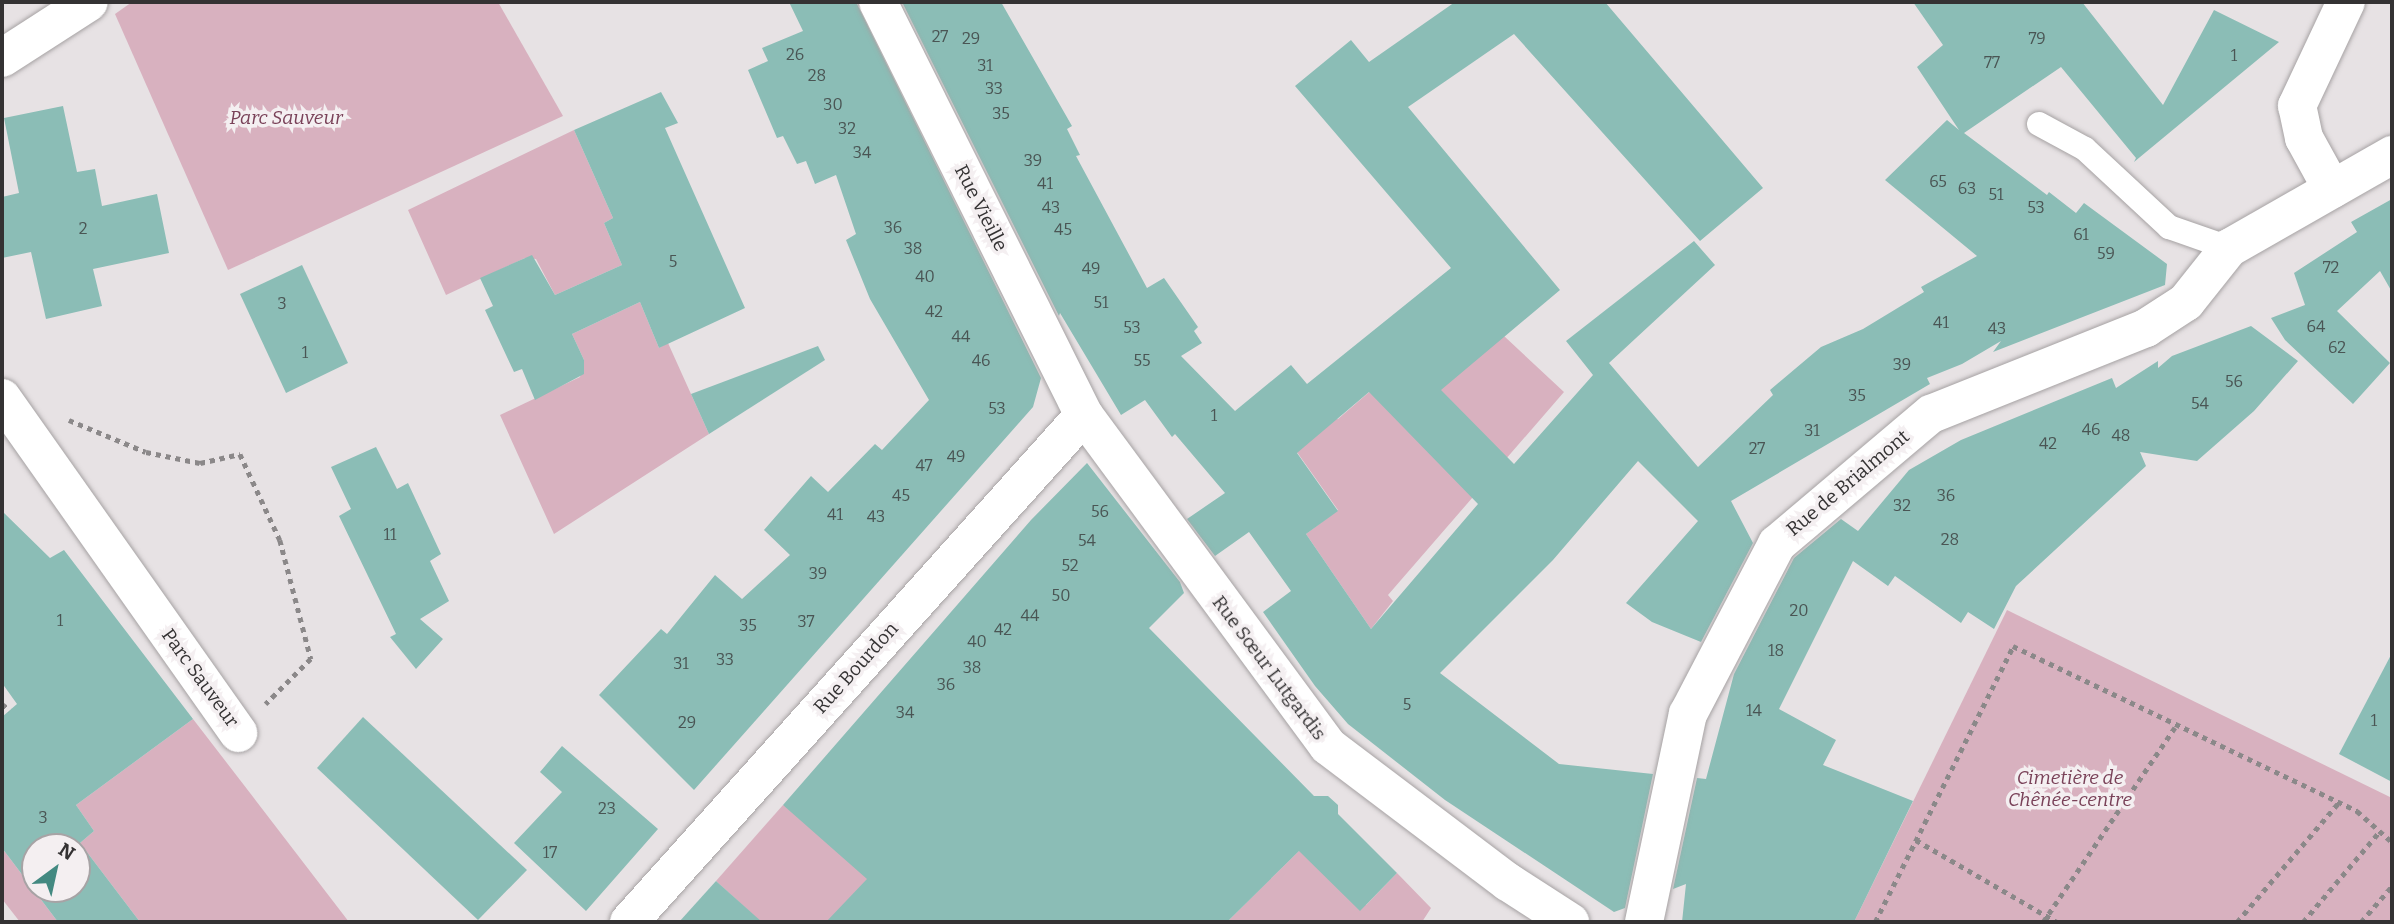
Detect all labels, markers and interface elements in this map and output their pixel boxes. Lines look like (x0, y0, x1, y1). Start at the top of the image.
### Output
house number: 27 (932, 27, 948, 47)
house number: 29 (962, 29, 980, 49)
house number: 79 (2028, 29, 2046, 49)
house number: 26 (786, 45, 804, 65)
house number: 1 (2231, 46, 2237, 66)
house number: 77 (1984, 53, 2000, 73)
house number: 31 (977, 56, 993, 76)
house number: 28 (808, 66, 826, 86)
house number: 33 (985, 79, 1003, 99)
house number: 30 (823, 95, 843, 115)
house number: 35 (992, 104, 1010, 124)
park label: Parc Sauveur (229, 107, 343, 129)
house number: 32 (838, 119, 856, 139)
house number: 34 (853, 143, 871, 163)
house number: 39 (1024, 151, 1042, 171)
street label: Rue Vieille (950, 161, 1012, 255)
house number: 65 (1929, 172, 1947, 192)
house number: 41 (1037, 174, 1053, 194)
house number: 63 (1958, 179, 1976, 199)
house number: 51 (1989, 185, 2003, 205)
house number: 43 (1042, 198, 1060, 218)
house number: 53 (2027, 198, 2045, 218)
house number: 36 (884, 218, 902, 238)
house number: 2 (79, 219, 87, 239)
house number: 45 (1054, 220, 1072, 240)
house number: 61 (2073, 225, 2089, 245)
house number: 38 (904, 239, 922, 259)
house number: 59 (2097, 244, 2115, 264)
house number: 5 (669, 252, 677, 272)
house number: 72 (2323, 258, 2339, 278)
house number: 49 (1082, 259, 1100, 279)
house number: 40 (915, 267, 935, 287)
house number: 51 (1094, 293, 1108, 313)
house number: 3 (277, 294, 287, 314)
house number: 42 (925, 302, 943, 322)
house number: 41 (1933, 313, 1949, 333)
house number: 64 (2307, 317, 2325, 337)
house number: 53 (1123, 318, 1141, 338)
house number: 43 (1988, 319, 2006, 339)
house number: 44 (952, 327, 970, 347)
house number: 62 (2328, 338, 2346, 358)
house number: 1 (302, 343, 308, 363)
house number: 46 (972, 351, 990, 371)
house number: 55 (1133, 351, 1151, 371)
house number: 39 (1893, 355, 1911, 375)
house number: 56 (2225, 372, 2243, 392)
house number: 35 (1848, 386, 1866, 406)
house number: 54 (2191, 394, 2209, 414)
house number: 53 (988, 399, 1006, 419)
house number: 1 (1211, 406, 1217, 426)
house number: 46 (2082, 420, 2100, 440)
house number: 31 (1804, 421, 1820, 441)
street label: Rue de Brialmont (1782, 425, 1914, 541)
house number: 48 (2112, 426, 2130, 446)
house number: 42 (2039, 434, 2057, 454)
house number: 27 (1749, 439, 1765, 459)
house number: 49 (947, 447, 965, 467)
house number: 47 (915, 456, 933, 476)
house number: 45 (892, 486, 910, 506)
house number: 36 (1937, 486, 1955, 506)
house number: 32 (1893, 496, 1911, 516)
house number: 56 (1091, 502, 1109, 522)
house number: 41 (827, 505, 843, 525)
house number: 43 (867, 507, 885, 527)
house number: 11 (384, 525, 396, 545)
house number: 28 (1941, 530, 1959, 550)
house number: 54 (1078, 531, 1096, 551)
house number: 52 (1062, 556, 1078, 576)
house number: 39 (809, 564, 827, 584)
house number: 50 (1052, 586, 1070, 606)
street label: Rue Sœur Lutgardis (1207, 591, 1331, 745)
house number: 20 (1790, 601, 1808, 621)
house number: 44 (1021, 606, 1039, 626)
house number: 1 (57, 611, 63, 631)
house number: 37 (797, 612, 815, 632)
house number: 35 (739, 616, 757, 636)
street label: Rue Bourdon (809, 618, 903, 718)
house number: 42 (994, 620, 1012, 640)
street label: Parc Sauveur (157, 624, 243, 732)
house number: 40 (967, 632, 987, 652)
house number: 18 (1768, 641, 1784, 661)
house number: 33 (716, 650, 734, 670)
house number: 31 (673, 654, 689, 674)
house number: 38 (963, 658, 981, 678)
house number: 36 (937, 675, 955, 695)
house number: 5 (1403, 695, 1411, 715)
house number: 14 (1746, 701, 1762, 721)
house number: 34 (896, 703, 914, 723)
house number: 1 (2371, 711, 2377, 731)
house number: 29 (678, 713, 696, 733)
park label: Cimetière de Chênée-centre (2008, 767, 2132, 811)
house number: 23 (598, 799, 616, 819)
house number: 3 (38, 808, 48, 828)
north arrow (21, 833, 91, 903)
text: N (54, 838, 79, 865)
house number: 17 (543, 843, 557, 863)

